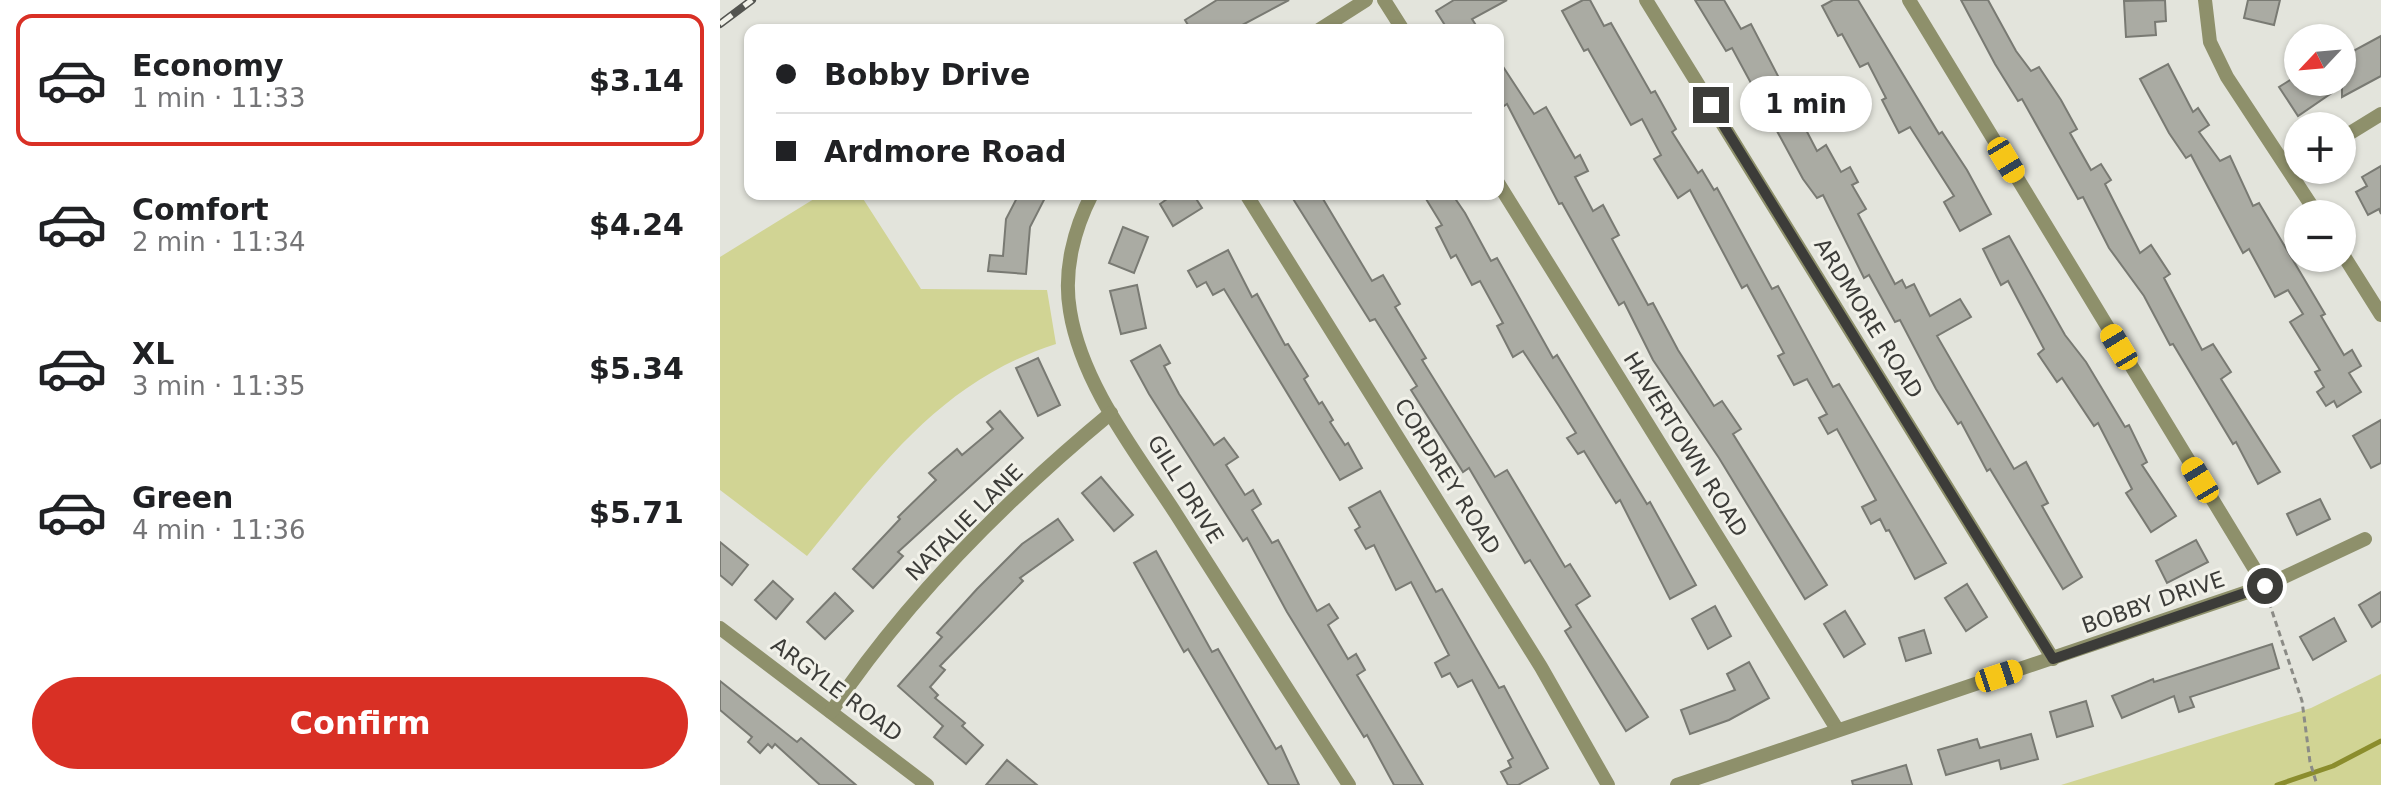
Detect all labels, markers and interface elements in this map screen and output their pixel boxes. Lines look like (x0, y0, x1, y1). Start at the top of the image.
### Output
north arrow (2284, 24, 2356, 96)
map controls (2284, 24, 2356, 272)
icon: car (36, 44, 108, 116)
text: Economy (132, 48, 284, 83)
text: Bobby Drive (824, 57, 1030, 92)
text: $3.14 (589, 63, 684, 98)
callout: 1 min (1739, 77, 1871, 133)
text: 1 min · 11:33 (132, 83, 306, 113)
route end (1693, 87, 1729, 123)
text: 1 min (1765, 89, 1847, 119)
button: + (2284, 112, 2356, 184)
car (1983, 133, 2029, 187)
text: Ardmore Road (824, 134, 1066, 169)
icon: car (36, 188, 108, 260)
text: Comfort (132, 192, 269, 227)
button: − (2284, 200, 2356, 272)
text: $4.24 (589, 207, 684, 242)
text: 2 min · 11:34 (132, 227, 306, 257)
street label: ARDMORE ROAD (1809, 234, 1928, 403)
car (2096, 320, 2142, 374)
icon: car (36, 332, 108, 404)
text: XL (132, 336, 174, 371)
street label: HAVERTOWN ROAD (1619, 347, 1753, 541)
text: $5.34 (589, 351, 684, 386)
text: 3 min · 11:35 (132, 371, 306, 401)
street label: CORDREY ROAD (1390, 394, 1506, 559)
street label: GILL DRIVE (1142, 431, 1229, 548)
car (2177, 453, 2223, 507)
street label: NATALIE LANE (901, 459, 1028, 586)
icon: car (36, 476, 108, 548)
text: Green (132, 480, 233, 515)
text: $5.71 (589, 495, 684, 530)
text: 4 min · 11:36 (132, 515, 306, 545)
street label: BOBBY DRIVE (2079, 566, 2228, 639)
route start (2247, 568, 2283, 604)
street label: ARGYLE ROAD (766, 632, 907, 747)
car (1972, 657, 2026, 695)
button: Confirm (32, 677, 688, 769)

